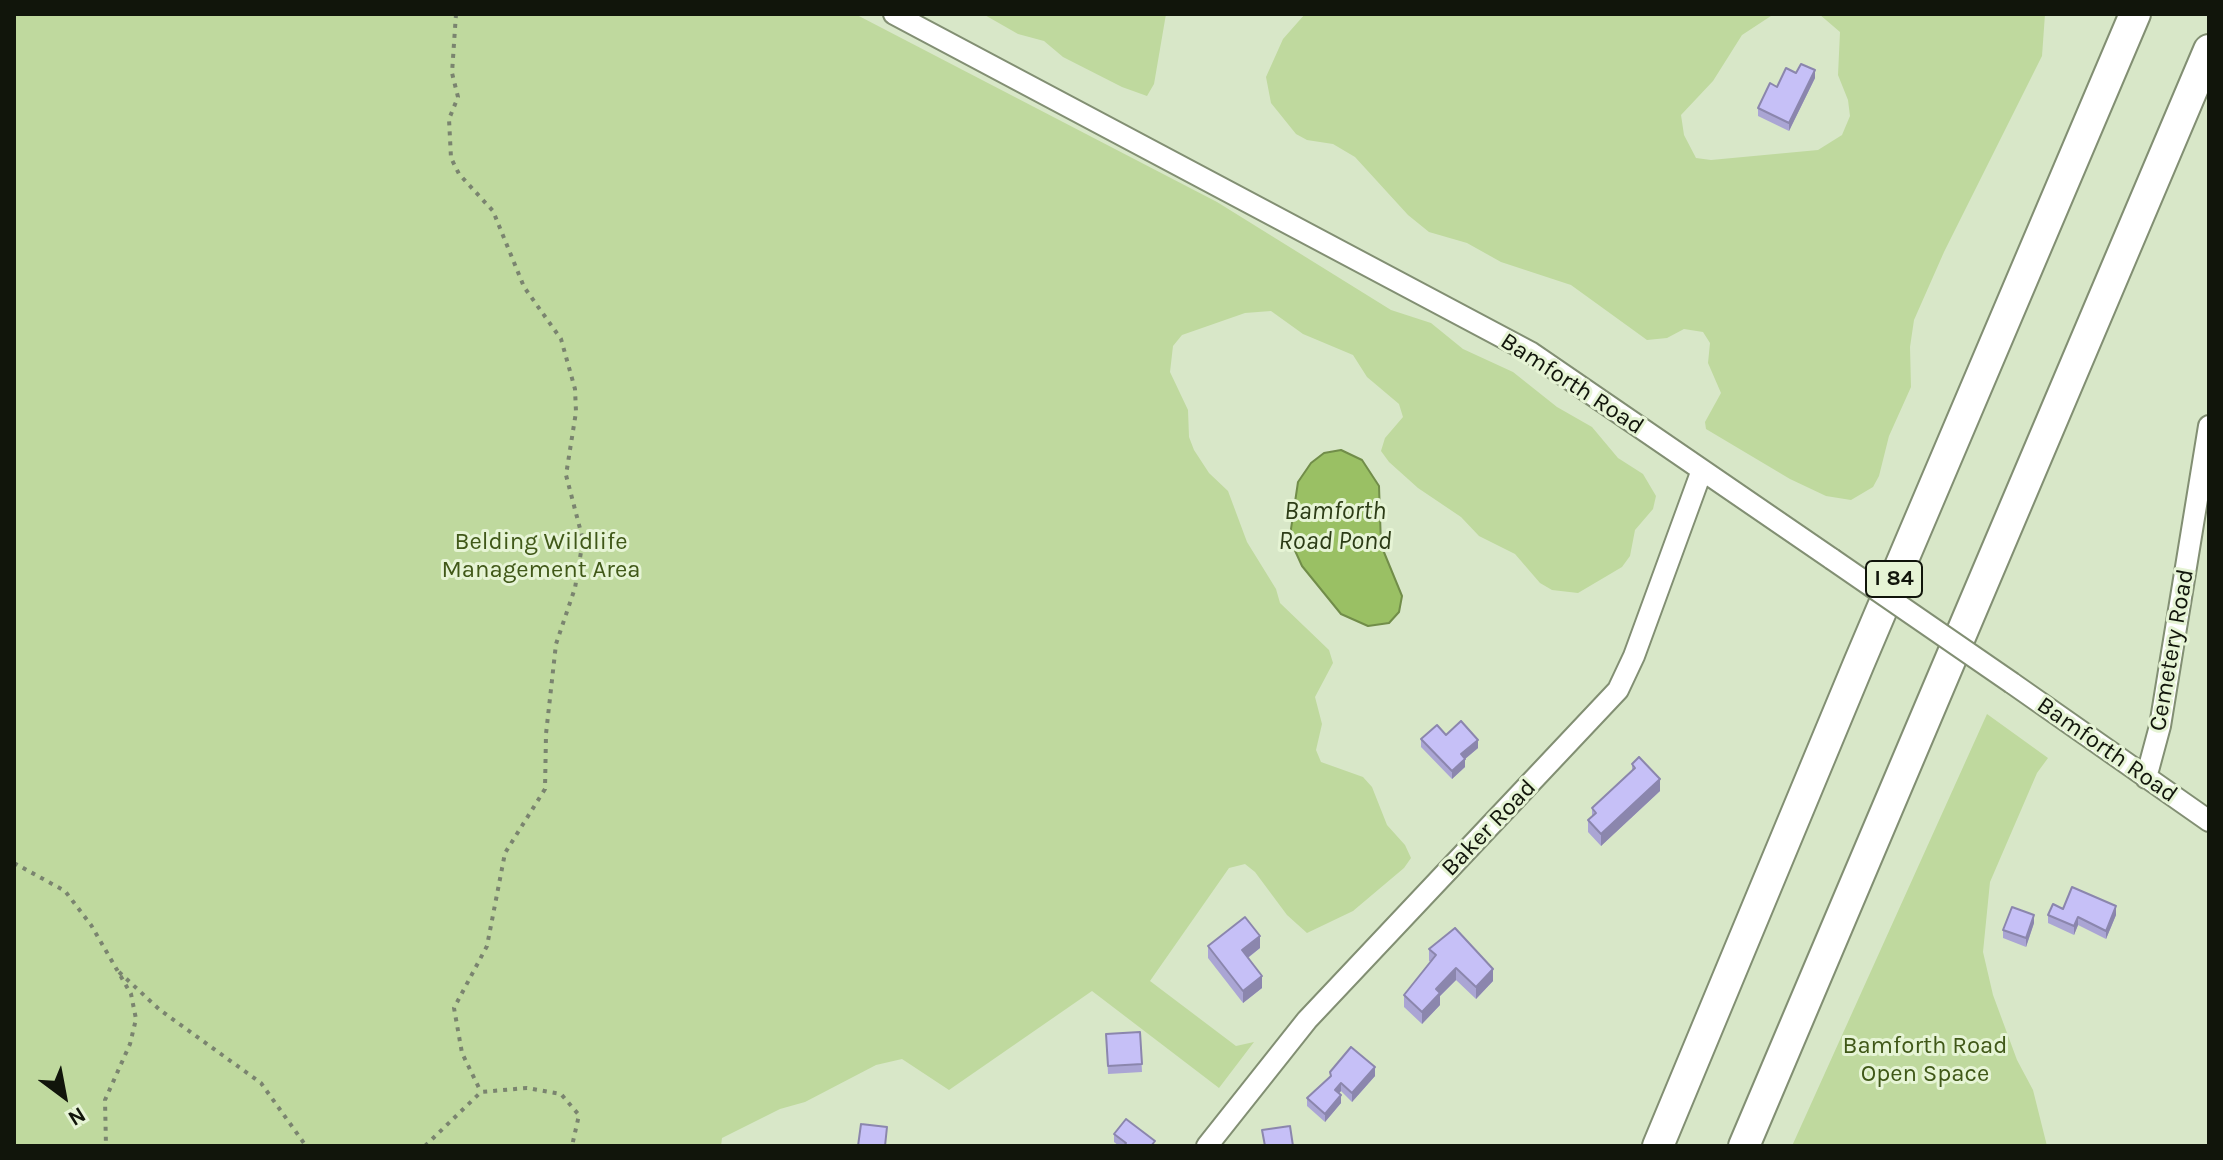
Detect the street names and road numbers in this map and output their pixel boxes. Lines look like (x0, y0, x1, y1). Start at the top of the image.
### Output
street label: Bamforth Road (1495, 327, 1649, 441)
road number: I 84 (1866, 561, 1922, 597)
street label: Cemetery Road (2144, 567, 2200, 733)
street label: Bamforth Road (2031, 691, 2183, 809)
street label: Baker Road (1436, 774, 1542, 882)

